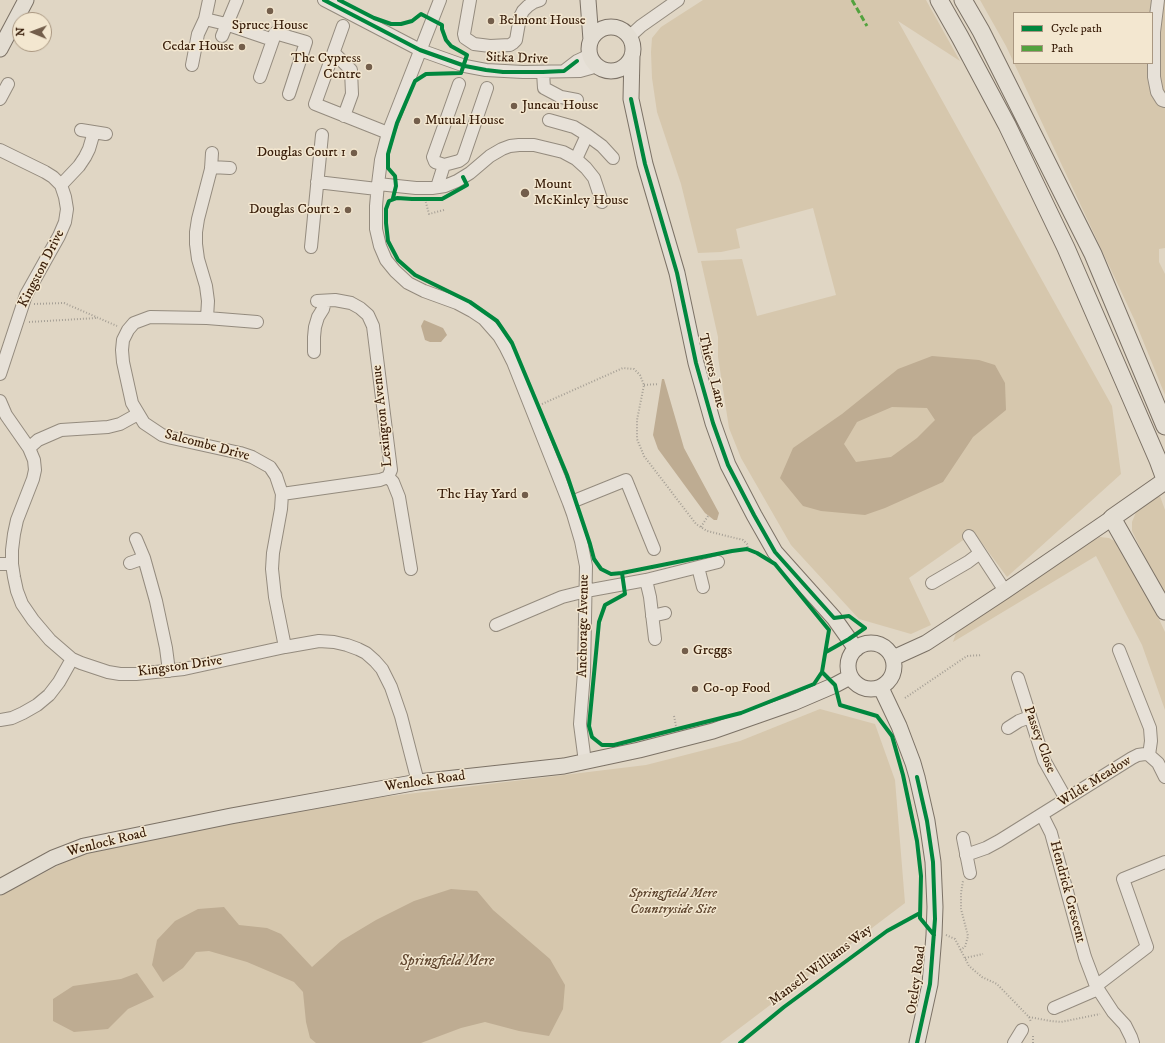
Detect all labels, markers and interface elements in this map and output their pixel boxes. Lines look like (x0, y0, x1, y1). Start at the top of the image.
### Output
marker: Spruce House (265, 6, 275, 16)
north arrow (12, 12, 52, 52)
legend (1013, 12, 1153, 64)
place label: Belmont House (499, 13, 585, 29)
marker: Belmont House (486, 16, 496, 26)
place label: Spruce House (232, 18, 308, 34)
text: Cycle path (1051, 21, 1102, 36)
text: N (14, 27, 28, 36)
place label: Cedar House (162, 39, 234, 55)
text: Path (1051, 41, 1073, 56)
marker: Cedar House (237, 42, 247, 52)
street label: Sitka Drive (486, 50, 548, 68)
place label: The Cypress Centre (291, 51, 361, 84)
marker: The Cypress Centre (364, 62, 374, 72)
place label: Juneau House (522, 98, 598, 114)
marker: Juneau House (509, 101, 519, 111)
place label: Mutual House (425, 113, 504, 129)
marker: Mutual House (412, 116, 422, 126)
place label: Douglas Court 1 (257, 145, 346, 161)
marker: Douglas Court 1 (349, 148, 359, 158)
place label: Mount McKinley House (534, 177, 628, 210)
marker: Mount McKinley House (519, 187, 531, 199)
place label: Douglas Court 2 (249, 202, 340, 218)
marker: Douglas Court 2 (343, 205, 353, 215)
street label: Kingston Drive (15, 227, 69, 311)
street label: Thieves Lane (694, 332, 728, 410)
street label: Lexington Avenue (369, 364, 397, 468)
street label: Salcombe Drive (163, 427, 251, 465)
place label: The Hay Yard (437, 487, 517, 503)
marker: The Hay Yard (520, 490, 530, 500)
street label: Anchorage Avenue (575, 574, 593, 678)
place label: Greggs (693, 643, 732, 659)
marker: Greggs (680, 646, 690, 656)
street label: Kingston Drive (137, 653, 223, 681)
place label: Co-op Food (703, 681, 770, 697)
marker: Co-op Food (690, 684, 700, 694)
street label: Passey Close (1019, 704, 1059, 776)
street label: Wilde Meadow (1055, 753, 1135, 811)
street label: Wenlock Road (384, 768, 466, 796)
street label: Wenlock Road (66, 825, 148, 861)
street label: Hendrick Crescent (1045, 839, 1089, 945)
park label: Springfield Mere Countryside Site (629, 886, 717, 918)
street label: Mansell Williams Way (766, 922, 876, 1010)
street label: Oteley Road (904, 945, 930, 1015)
water label: Springfield Mere (400, 953, 494, 971)

